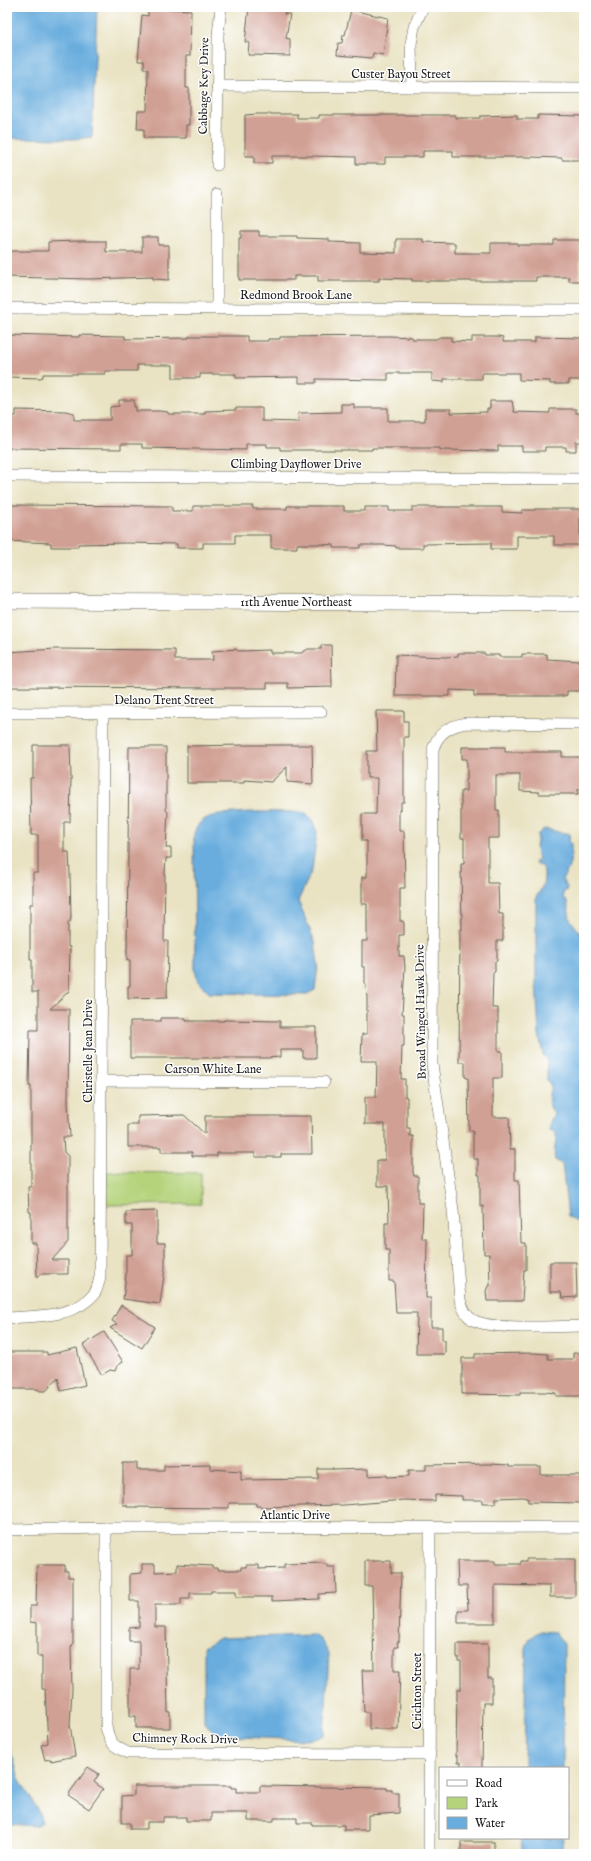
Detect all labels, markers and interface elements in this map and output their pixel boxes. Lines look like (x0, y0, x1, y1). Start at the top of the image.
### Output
street label: Cabbage Key Drive (196, 37, 212, 135)
street label: Custer Bayou Street (351, 67, 451, 82)
street label: Redmond Brook Lane (240, 288, 352, 303)
street label: Climbing Dayflower Drive (230, 457, 362, 472)
street label: 11th Avenue Northeast (240, 595, 352, 610)
street label: Delano Trent Street (114, 693, 214, 708)
street label: Broad Winged Hawk Drive (412, 944, 430, 1080)
street label: Christelle Jean Drive (81, 999, 97, 1103)
street label: Carson White Lane (164, 1062, 262, 1077)
street label: Atlantic Drive (259, 1508, 331, 1523)
street label: Crichton Street (410, 1653, 425, 1729)
street label: Chimney Rock Drive (132, 1731, 238, 1747)
legend (439, 1767, 569, 1839)
text: Road (475, 1776, 503, 1791)
text: Park (475, 1796, 498, 1811)
text: Water (475, 1816, 506, 1831)

